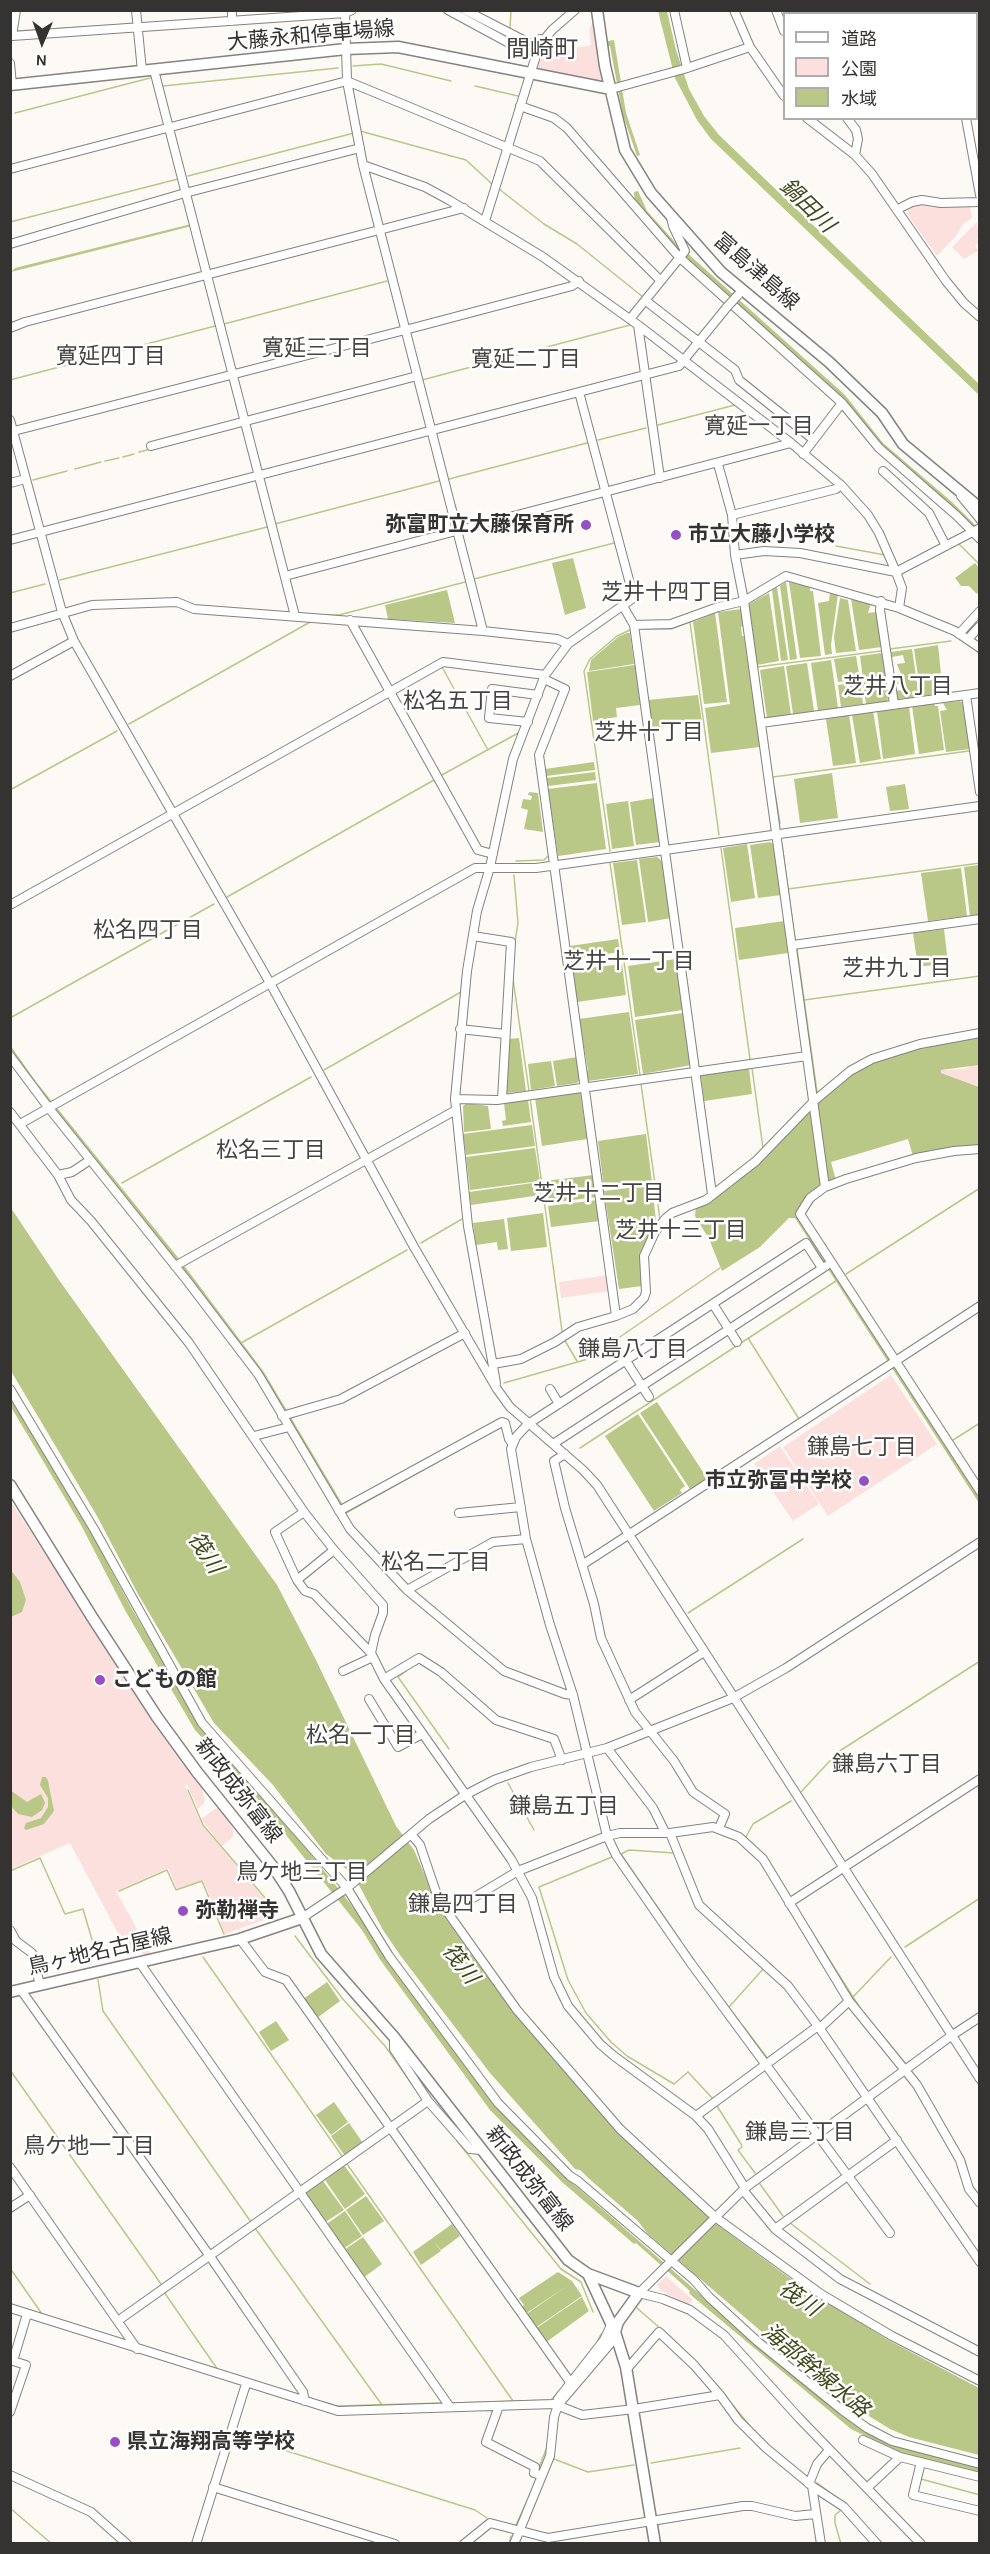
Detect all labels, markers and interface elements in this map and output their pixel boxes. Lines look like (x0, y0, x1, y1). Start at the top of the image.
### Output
north arrow (12, 12, 72, 72)
legend (783, 12, 978, 120)
street label: 大藤永和停車場線 (226, 16, 396, 56)
text: 道路 (841, 28, 877, 50)
district label: 間崎町 (506, 36, 578, 64)
text: N (35, 51, 47, 70)
text: 公園 (841, 58, 877, 80)
text: 水域 (841, 88, 877, 110)
water label: 鍋田川 (774, 174, 840, 238)
street label: 富島津島線 (708, 228, 804, 316)
district label: 寛延三丁目 (262, 336, 372, 362)
district label: 寛延四丁目 (56, 344, 166, 370)
district label: 寛延二丁目 (471, 347, 581, 373)
district label: 寛延一丁目 (704, 414, 814, 440)
place label: 弥富町立大藤保育所 (385, 512, 574, 538)
marker: 弥富町立大藤保育所 (579, 518, 593, 532)
place label: 市立大藤小学校 (688, 522, 835, 548)
marker: 市立大藤小学校 (669, 528, 683, 542)
district label: 芝井十四丁目 (601, 580, 733, 606)
district label: 芝井八丁目 (843, 674, 953, 700)
district label: 松名五丁目 (403, 689, 513, 715)
district label: 芝井十丁目 (594, 720, 704, 746)
district label: 松名四丁目 (93, 918, 203, 944)
district label: 芝井十一丁目 (563, 949, 695, 975)
district label: 芝井九丁目 (842, 956, 952, 982)
district label: 松名三丁目 (216, 1138, 326, 1164)
district label: 芝井十二丁目 (533, 1181, 665, 1207)
district label: 芝井十三丁目 (615, 1218, 747, 1244)
district label: 鎌島八丁目 (578, 1337, 688, 1363)
district label: 鎌島七丁目 (807, 1435, 917, 1461)
place label: 市立弥冨中学校 (705, 1468, 852, 1494)
marker: 市立弥冨中学校 (857, 1474, 871, 1488)
water label: 筏川 (182, 1527, 228, 1579)
district label: 松名二丁目 (381, 1550, 491, 1576)
place label: こどもの館 (112, 1667, 217, 1693)
marker: こどもの館 (93, 1673, 107, 1687)
district label: 松名一丁目 (306, 1723, 416, 1749)
street label: 新政成弥富線 (189, 1734, 287, 1848)
district label: 鎌島六丁目 (832, 1752, 942, 1778)
district label: 鎌島五丁目 (509, 1794, 619, 1820)
district label: 鳥ケ地三丁目 (236, 1860, 368, 1886)
district label: 鎌島四丁目 (408, 1892, 518, 1918)
place label: 弥勒禅寺 (195, 1898, 279, 1924)
marker: 弥勒禅寺 (176, 1904, 190, 1918)
street label: 鳥ヶ地名古屋線 (26, 1923, 174, 1981)
water label: 筏川 (436, 1938, 484, 1990)
district label: 鎌島三丁目 (745, 2120, 855, 2146)
street label: 新政成弥富線 (480, 2122, 578, 2236)
district label: 鳥ケ地一丁目 (23, 2134, 155, 2160)
water label: 筏川 (773, 2276, 825, 2322)
water label: 海部幹線水路 (756, 2318, 874, 2424)
place label: 県立海翔高等学校 (127, 2429, 295, 2455)
marker: 県立海翔高等学校 (108, 2435, 122, 2449)

